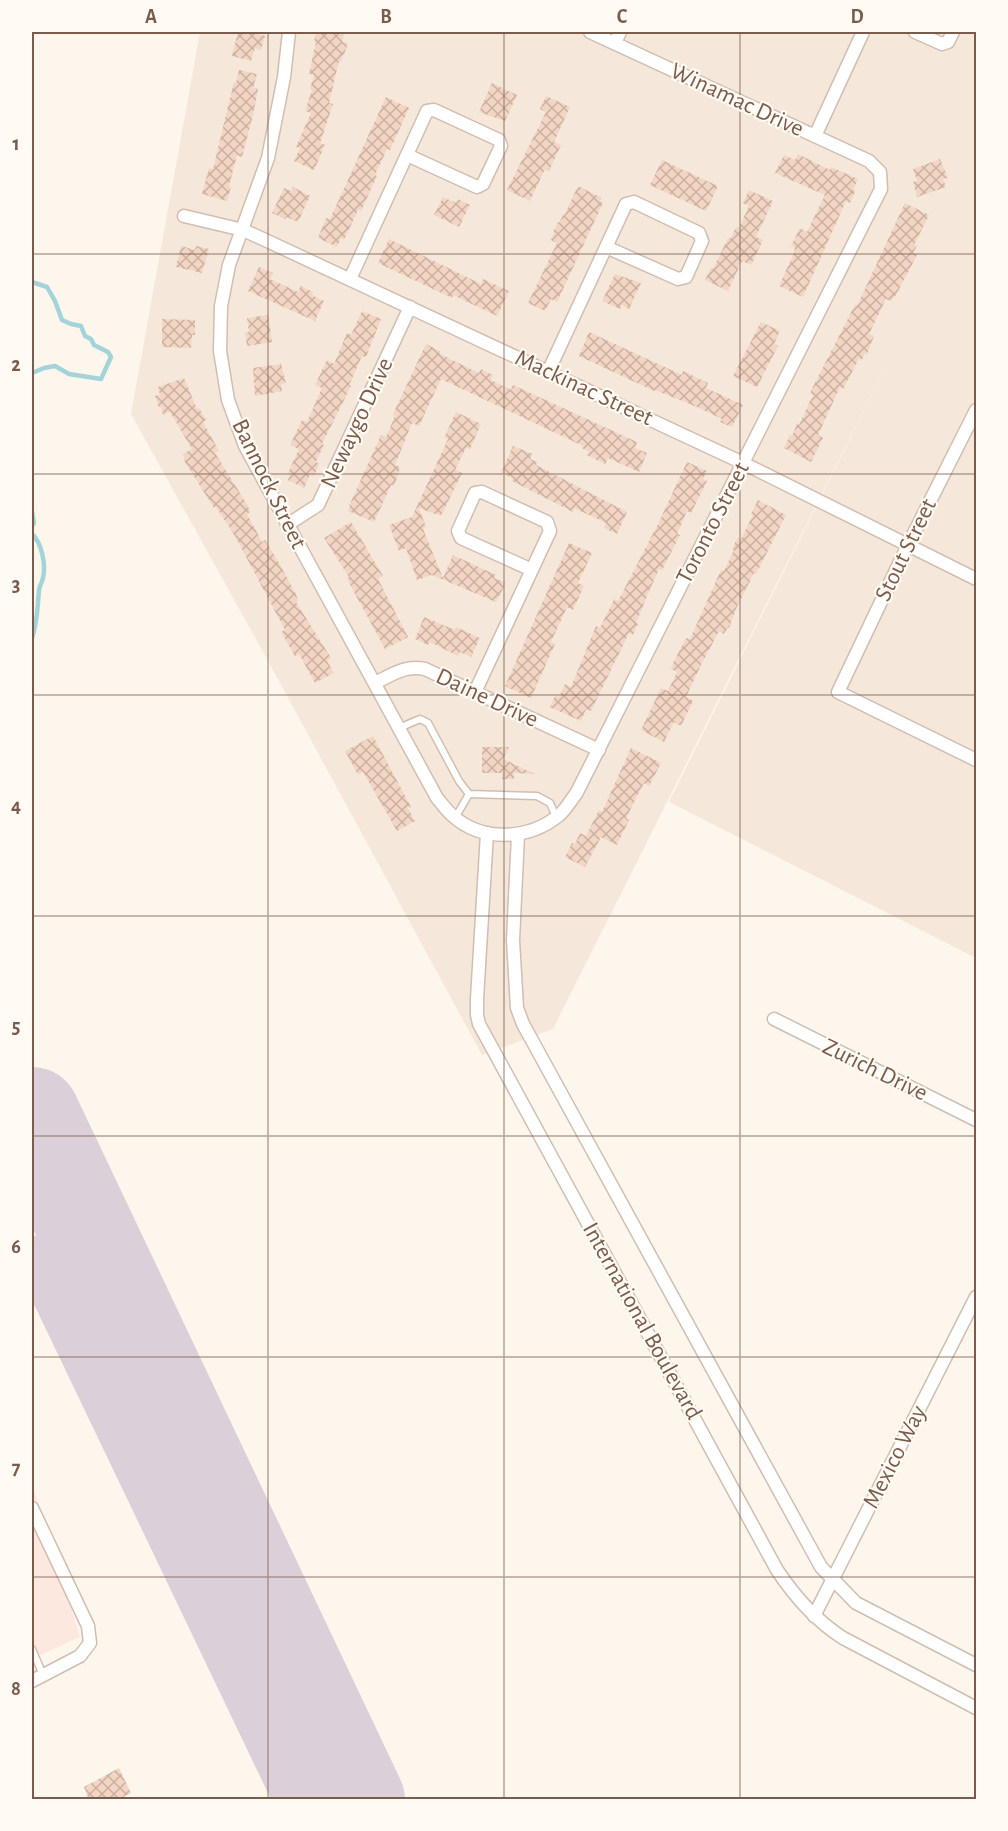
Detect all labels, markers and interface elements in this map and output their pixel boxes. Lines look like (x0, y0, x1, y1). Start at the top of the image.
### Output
text: A (145, 7, 157, 27)
text: B (380, 7, 392, 27)
text: C (617, 7, 628, 27)
text: D (850, 7, 864, 27)
street label: Winamac Drive (667, 59, 807, 141)
text: 1 (12, 134, 20, 154)
street label: Mackinac Street (511, 346, 657, 430)
street label: Newaygo Drive (316, 354, 398, 492)
text: 2 (11, 355, 21, 375)
street label: Bannock Street (227, 416, 311, 553)
street label: Toronto Street (672, 458, 754, 588)
street label: Stout Street (871, 495, 941, 605)
text: 3 (12, 575, 20, 595)
street label: Daine Drive (432, 664, 542, 732)
text: 4 (11, 796, 21, 816)
text: 5 (12, 1017, 20, 1037)
street label: Zurich Drive (819, 1034, 931, 1106)
street label: International Boulevard (578, 1219, 706, 1423)
text: 6 (11, 1237, 21, 1257)
street label: Mexico Way (859, 1402, 931, 1512)
text: 7 (12, 1458, 21, 1478)
text: 8 (11, 1679, 21, 1699)

